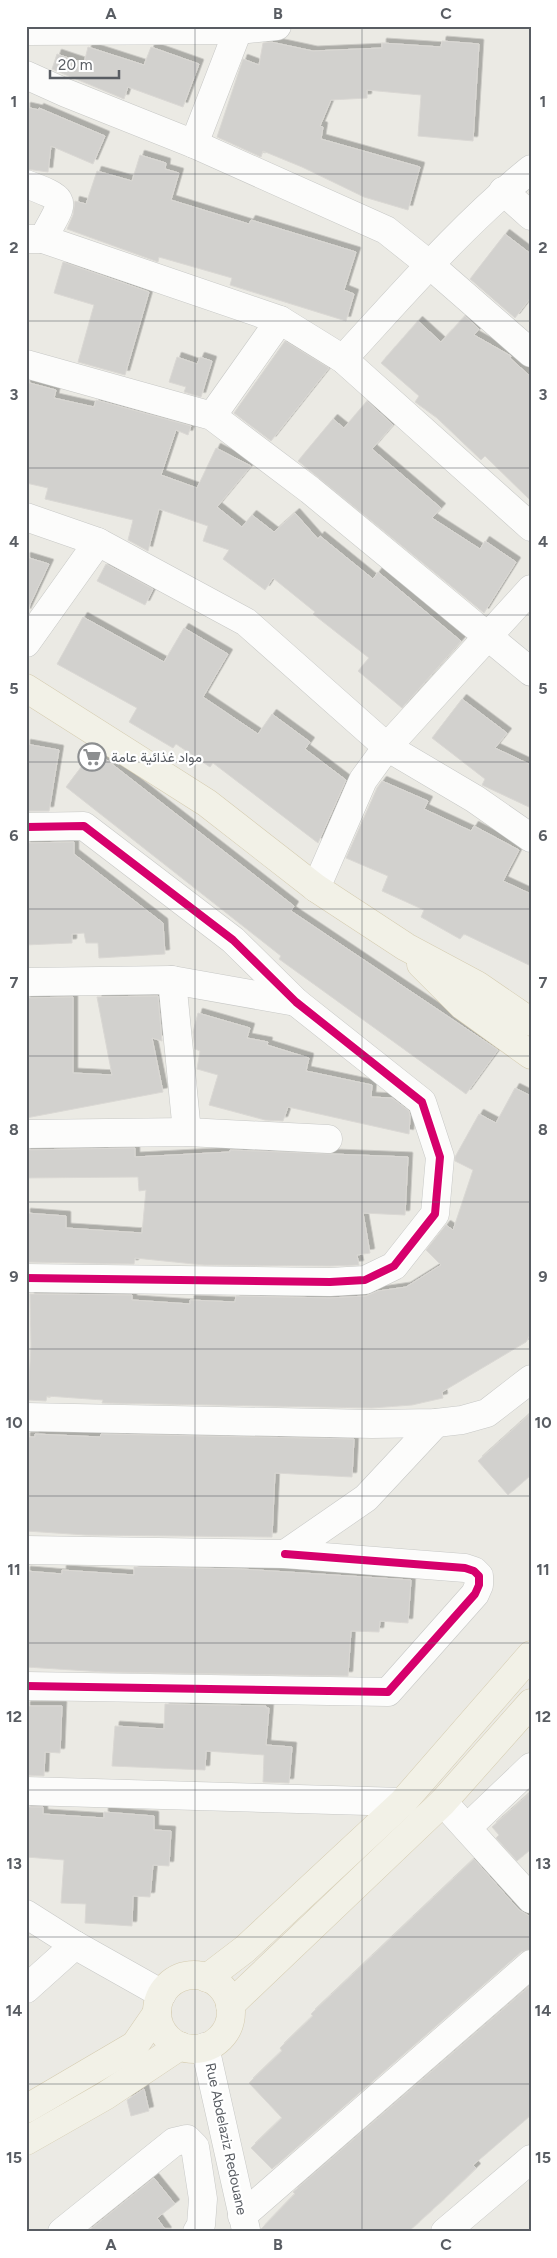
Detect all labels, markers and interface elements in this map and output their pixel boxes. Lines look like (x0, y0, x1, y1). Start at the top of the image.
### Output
text: A (105, 4, 117, 23)
text: B (273, 4, 283, 23)
text: C (440, 4, 452, 23)
scale bar (50, 48, 119, 80)
text: 20 m (58, 56, 92, 74)
text: 1 (11, 92, 17, 111)
text: 1 (540, 92, 546, 111)
text: 2 (9, 238, 19, 257)
text: 2 (538, 238, 548, 257)
text: 3 (10, 385, 19, 404)
text: 3 (539, 385, 548, 404)
text: 4 (9, 532, 19, 551)
text: 4 (538, 532, 548, 551)
text: 5 (9, 679, 19, 698)
text: 5 (538, 679, 548, 698)
supermarket icon: مواد غذائية عامة (77, 742, 107, 772)
place label: مواد غذائية عامة (111, 749, 202, 766)
text: 6 (9, 826, 19, 845)
text: 6 (538, 826, 548, 845)
text: 7 (10, 973, 19, 992)
text: 7 (539, 973, 548, 992)
text: 8 (9, 1120, 19, 1139)
text: 8 (538, 1120, 548, 1139)
text: 9 (9, 1267, 19, 1286)
text: 9 (538, 1267, 548, 1286)
text: 10 (5, 1413, 23, 1432)
text: 10 (534, 1413, 552, 1432)
text: 11 (7, 1560, 21, 1579)
text: 11 (536, 1560, 550, 1579)
text: 12 (6, 1707, 22, 1726)
text: 12 (535, 1707, 551, 1726)
text: 13 (6, 1854, 22, 1873)
text: 13 (535, 1854, 551, 1873)
text: 14 (6, 2001, 22, 2020)
text: 14 (535, 2001, 551, 2020)
street label: Rue Abdelaziz Redouane (202, 2061, 251, 2217)
text: 15 (6, 2148, 22, 2167)
text: 15 (535, 2148, 551, 2167)
text: A (105, 2235, 117, 2254)
text: B (273, 2235, 283, 2254)
text: C (440, 2235, 452, 2254)

